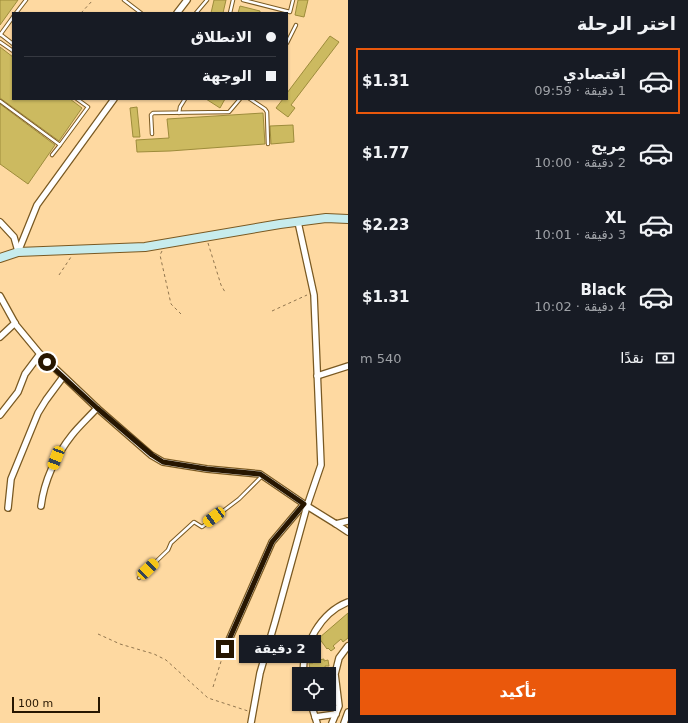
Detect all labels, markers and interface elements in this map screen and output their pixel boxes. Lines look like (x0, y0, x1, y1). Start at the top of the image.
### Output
text: اختر الرحلة (577, 13, 676, 34)
text: الانطلاق (191, 28, 252, 46)
icon: car (638, 63, 674, 99)
text: اقتصادي (563, 65, 626, 83)
text: الوجهة (202, 67, 252, 85)
text: $1.31 (362, 72, 409, 90)
text: 1 دقيقة · 09:59 (534, 83, 626, 98)
icon: car (638, 135, 674, 171)
text: مريح (591, 137, 626, 155)
text: $1.77 (362, 144, 409, 162)
text: 2 دقيقة · 10:00 (534, 155, 626, 170)
icon: car (638, 207, 674, 243)
text: XL (605, 209, 626, 227)
text: $2.23 (362, 216, 409, 234)
text: 3 دقيقة · 10:01 (534, 227, 626, 242)
icon: car (638, 279, 674, 315)
text: Black (580, 281, 626, 299)
text: $1.31 (362, 288, 409, 306)
text: 4 دقيقة · 10:02 (534, 299, 626, 314)
icon: cash (654, 347, 676, 369)
text: نقدًا (620, 349, 644, 367)
text: 540 m (360, 351, 402, 366)
route start (38, 353, 56, 371)
car (46, 445, 66, 471)
car (201, 505, 227, 529)
car (135, 556, 161, 582)
callout: 2 دقيقة (239, 635, 321, 663)
route end (216, 640, 234, 658)
text: 2 دقيقة (254, 641, 306, 656)
map controls (292, 667, 336, 711)
button: locate (292, 667, 336, 711)
button: تأكيد (360, 669, 676, 715)
scale bar (12, 695, 100, 714)
text: 100 m (18, 697, 53, 710)

